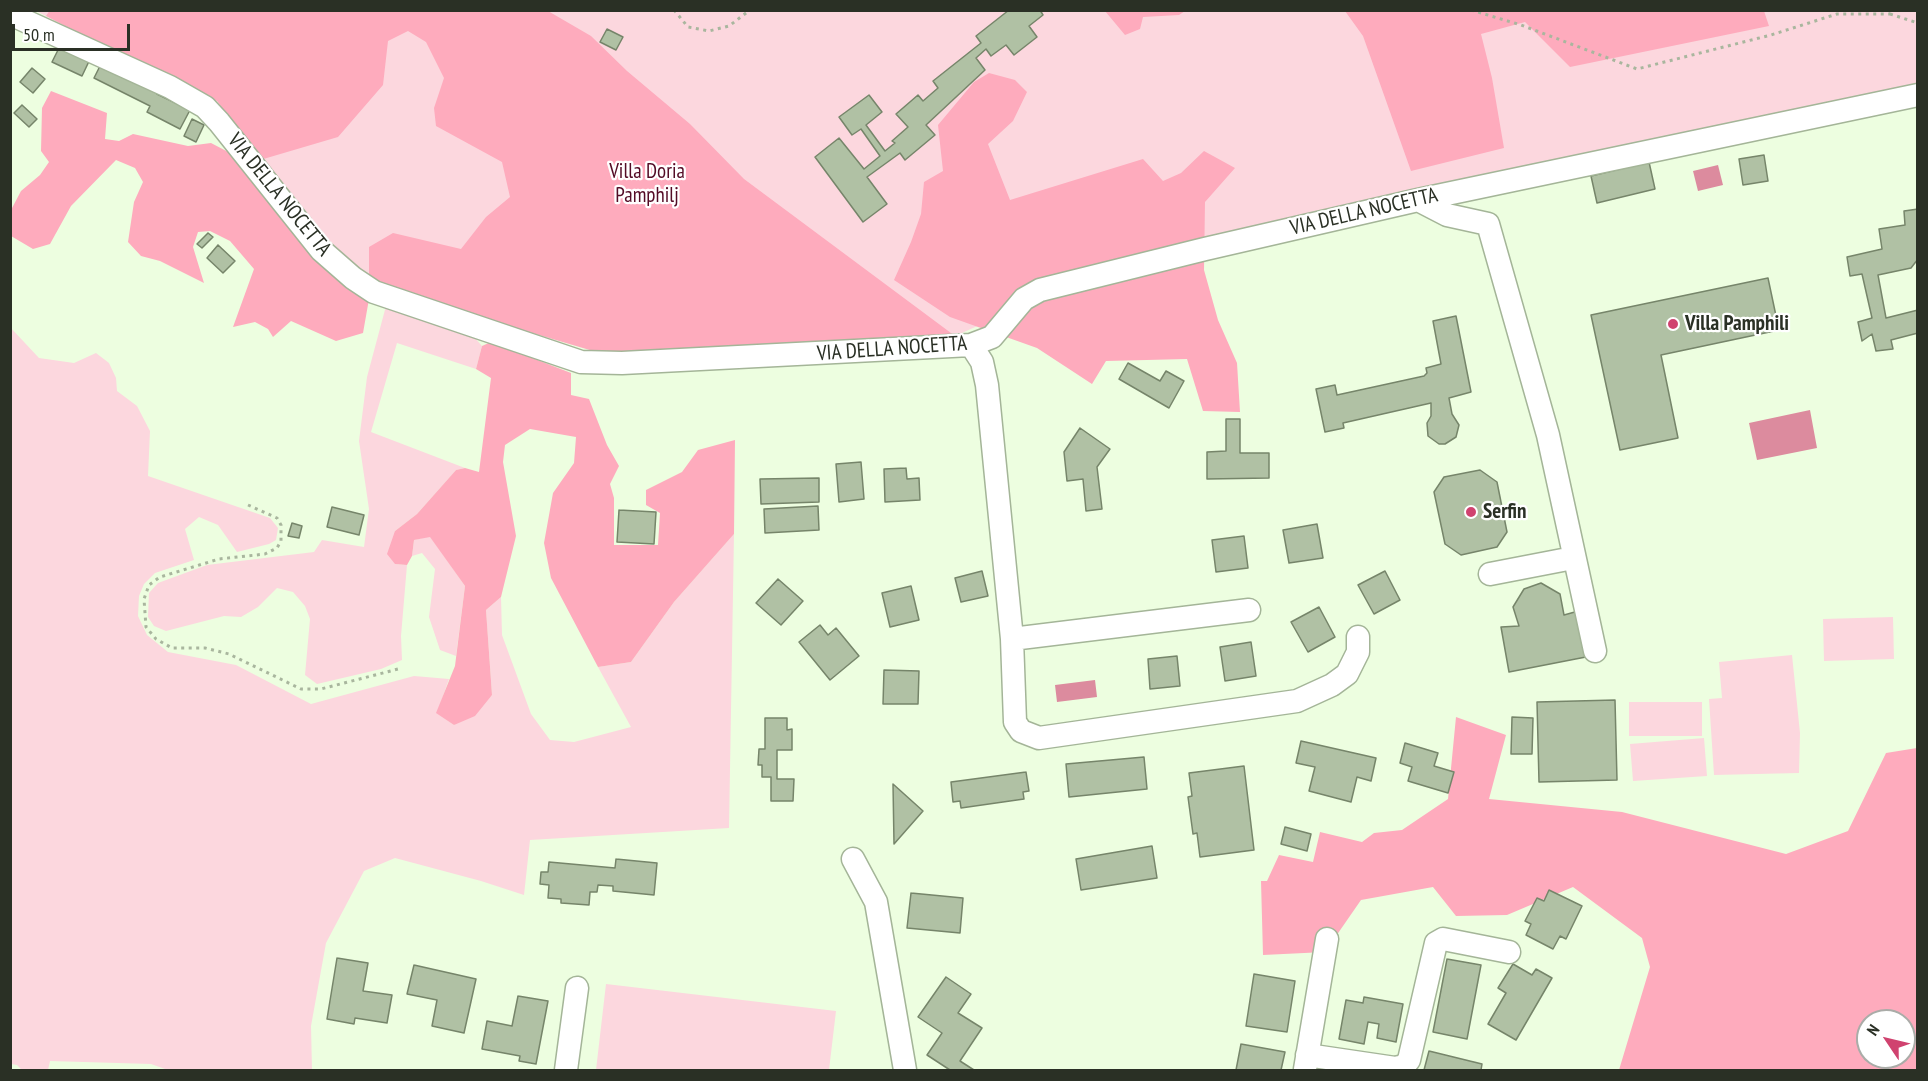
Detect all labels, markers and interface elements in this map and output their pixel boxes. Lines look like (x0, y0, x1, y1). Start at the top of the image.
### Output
scale bar (15, 12, 134, 50)
text: 50 m (23, 23, 55, 46)
street label: VIA DELLA NOCETTA (222, 129, 336, 261)
park label: Villa Doria Pamphilj (609, 159, 685, 209)
street label: VIA DELLA NOCETTA (1288, 183, 1440, 241)
place label: Villa Pamphili (1685, 311, 1789, 337)
marker: Villa Pamphili (1666, 317, 1680, 331)
street label: VIA DELLA NOCETTA (816, 331, 968, 367)
place label: Serfin (1483, 499, 1526, 525)
marker: Serfin (1464, 505, 1478, 519)
north arrow (1856, 1009, 1916, 1069)
text: N (1862, 1021, 1884, 1039)

